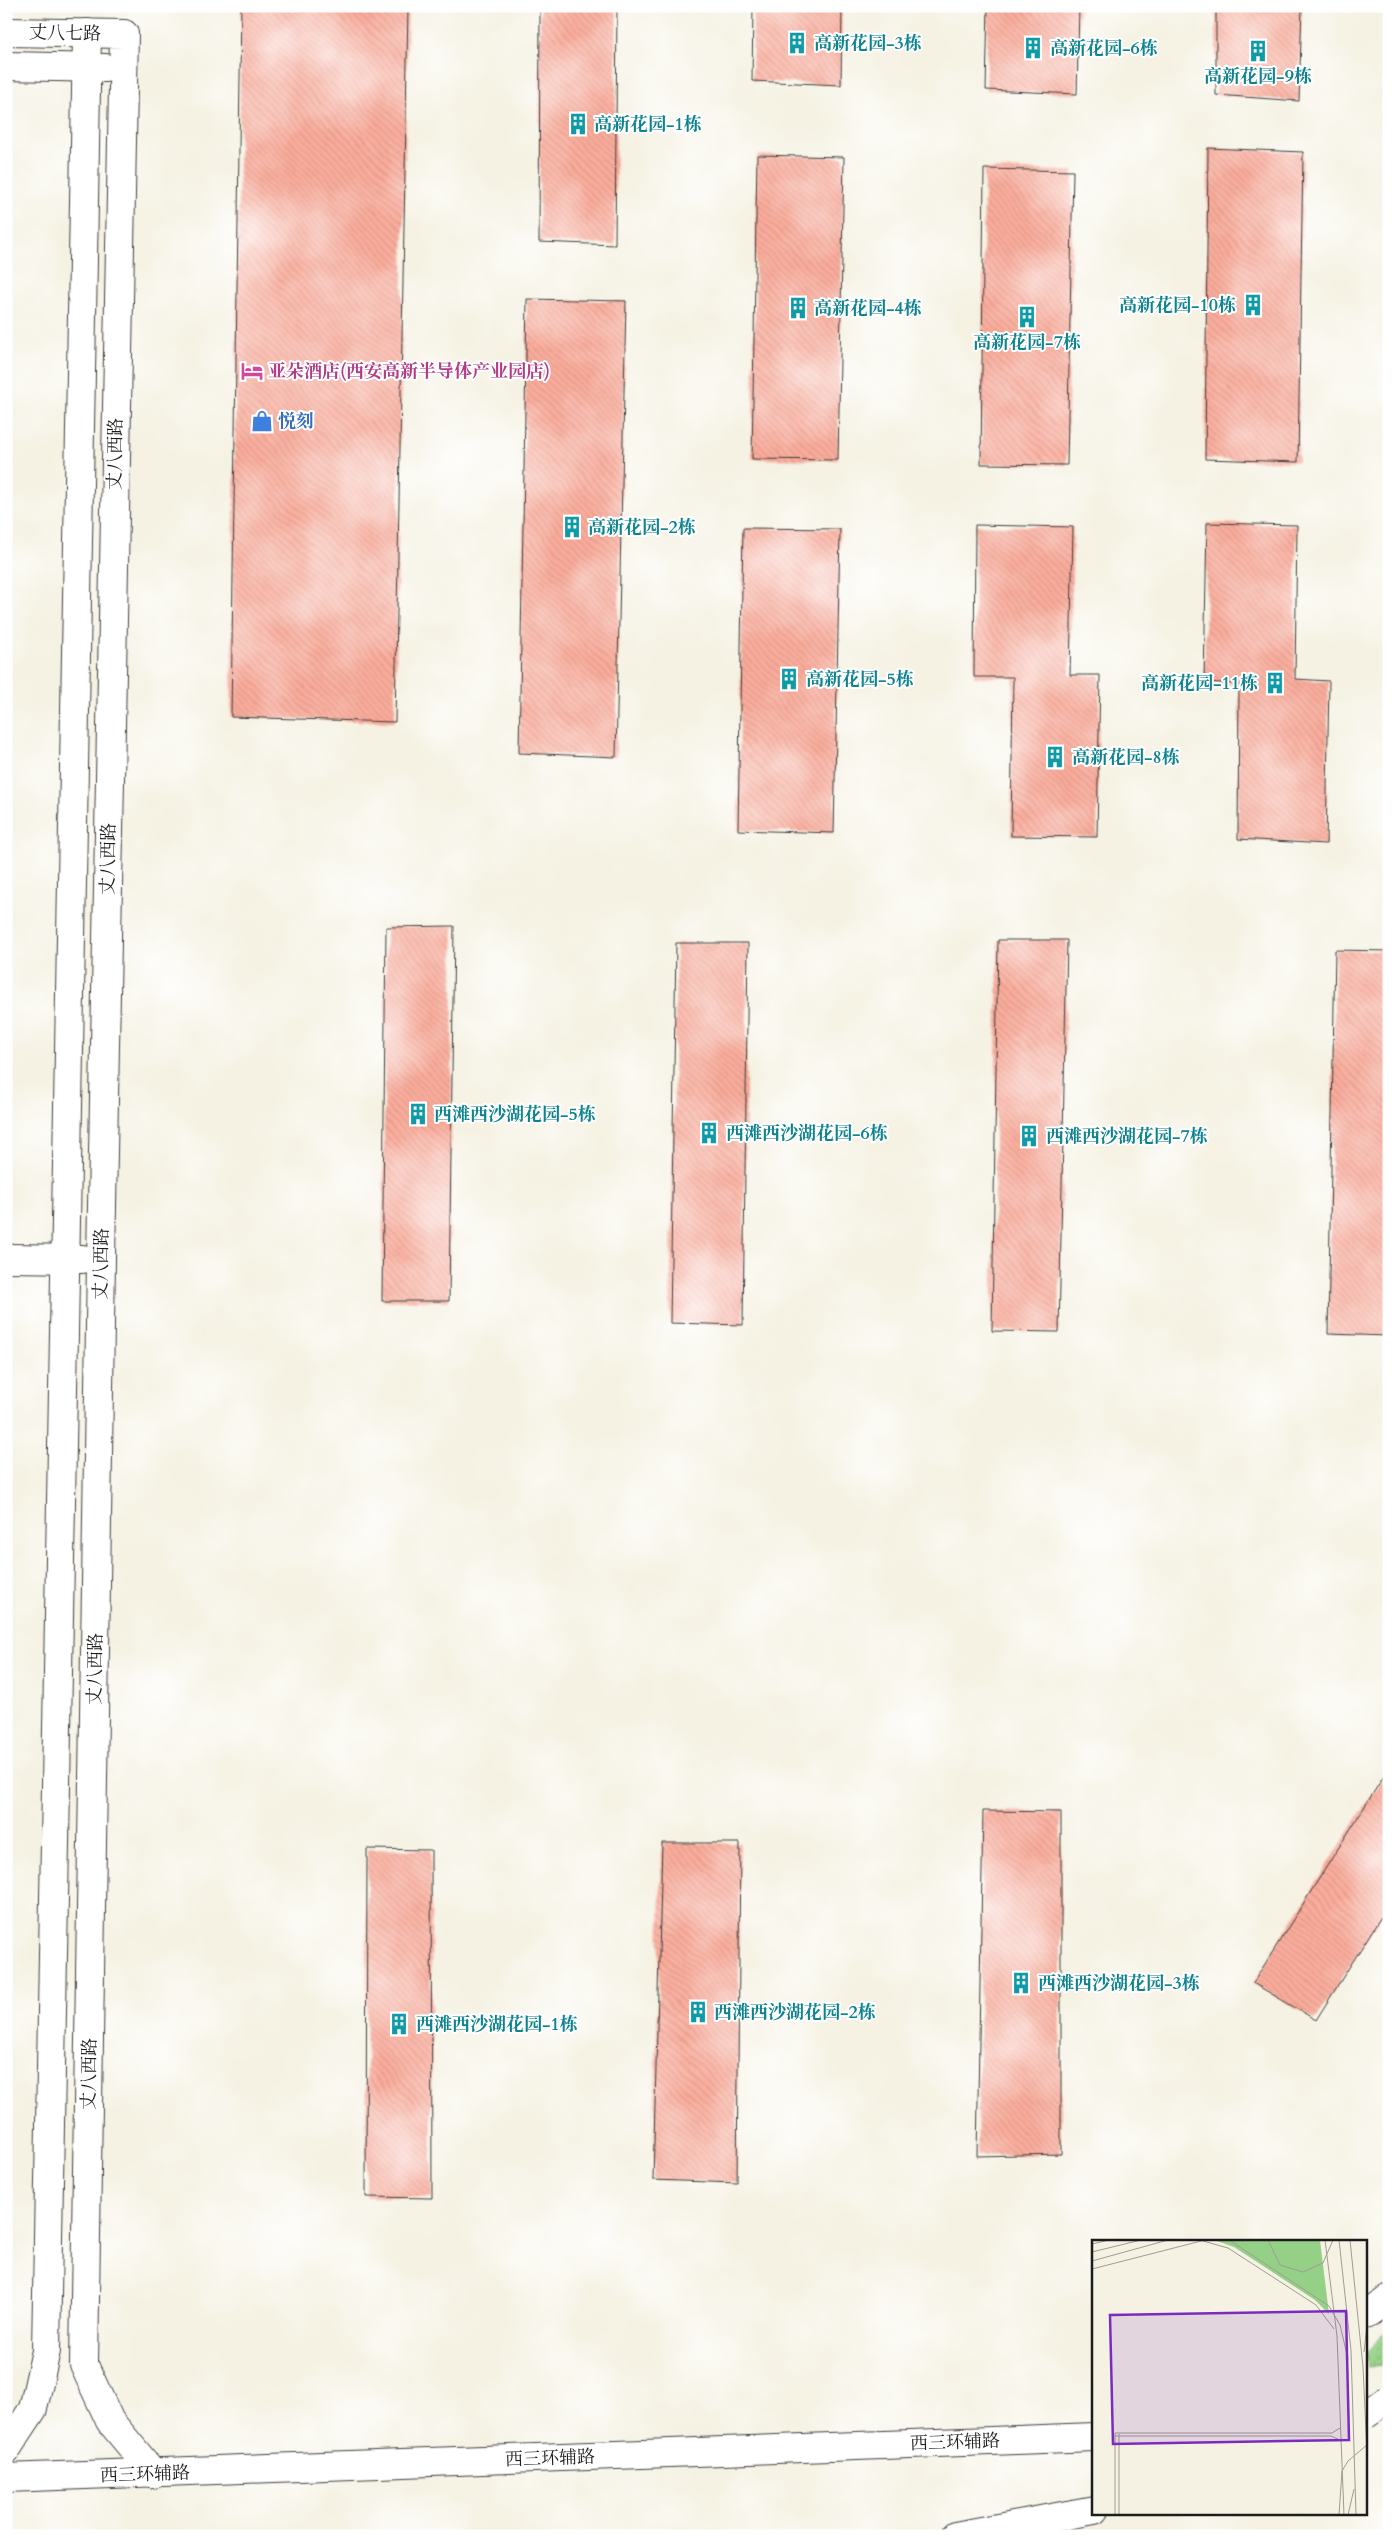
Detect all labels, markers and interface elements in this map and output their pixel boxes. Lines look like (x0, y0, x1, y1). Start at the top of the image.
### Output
street label: 丈八七路 (29, 20, 101, 47)
building icon: 高新花园-3栋 (784, 30, 810, 56)
place label: 高新花园-3栋 (814, 31, 922, 56)
building icon: 高新花园-6栋 (1020, 35, 1046, 61)
place label: 高新花园-6栋 (1050, 36, 1158, 61)
building icon: 高新花园-9栋 (1245, 38, 1271, 64)
place label: 高新花园-9栋 (1204, 64, 1312, 89)
building icon: 高新花园-1栋 (565, 111, 591, 137)
place label: 高新花园-1栋 (594, 112, 702, 137)
building icon: 高新花园-10栋 (1240, 292, 1266, 318)
place label: 高新花园-10栋 (1119, 293, 1236, 318)
building icon: 高新花园-4栋 (785, 295, 811, 321)
place label: 高新花园-4栋 (814, 296, 922, 321)
building icon: 高新花园-7栋 (1014, 304, 1040, 330)
place label: 高新花园-7栋 (973, 330, 1081, 355)
hotel icon: 亚朵酒店(西安高新半导体产业园店) (239, 358, 265, 384)
place label: 亚朵酒店(西安高新半导体产业园店) (268, 359, 550, 384)
shop icon: 悦刻 (249, 408, 275, 434)
place label: 悦刻 (278, 409, 314, 434)
street label: 丈八西路 (102, 418, 129, 490)
building icon: 高新花园-2栋 (559, 514, 585, 540)
place label: 高新花园-2栋 (588, 515, 696, 540)
building icon: 高新花园-5栋 (776, 666, 802, 692)
place label: 高新花园-5栋 (806, 667, 914, 692)
building icon: 高新花园-11栋 (1262, 670, 1288, 696)
place label: 高新花园-11栋 (1141, 671, 1258, 696)
building icon: 高新花园-8栋 (1042, 744, 1068, 770)
place label: 高新花园-8栋 (1072, 745, 1180, 770)
street label: 丈八西路 (95, 823, 122, 895)
building icon: 西滩西沙湖花园-5栋 (405, 1101, 431, 1127)
place label: 西滩西沙湖花园-5栋 (434, 1102, 596, 1127)
building icon: 西滩西沙湖花园-6栋 (696, 1120, 722, 1146)
place label: 西滩西沙湖花园-6栋 (726, 1121, 888, 1146)
building icon: 西滩西沙湖花园-7栋 (1016, 1123, 1042, 1149)
place label: 西滩西沙湖花园-7栋 (1046, 1124, 1208, 1149)
street label: 丈八西路 (88, 1228, 115, 1300)
street label: 丈八西路 (82, 1633, 109, 1705)
building icon: 西滩西沙湖花园-3栋 (1008, 1970, 1034, 1996)
place label: 西滩西沙湖花园-3栋 (1038, 1971, 1200, 1996)
building icon: 西滩西沙湖花园-2栋 (685, 1999, 711, 2025)
place label: 西滩西沙湖花园-2栋 (714, 2000, 876, 2025)
building icon: 西滩西沙湖花园-1栋 (386, 2011, 412, 2037)
place label: 西滩西沙湖花园-1栋 (416, 2012, 578, 2037)
street label: 丈八西路 (76, 2038, 103, 2110)
inset map (1092, 2240, 1368, 2514)
street label: 西三环辅路 (910, 2428, 1000, 2457)
street label: 西三环辅路 (505, 2444, 595, 2473)
street label: 西三环辅路 (100, 2460, 190, 2489)

